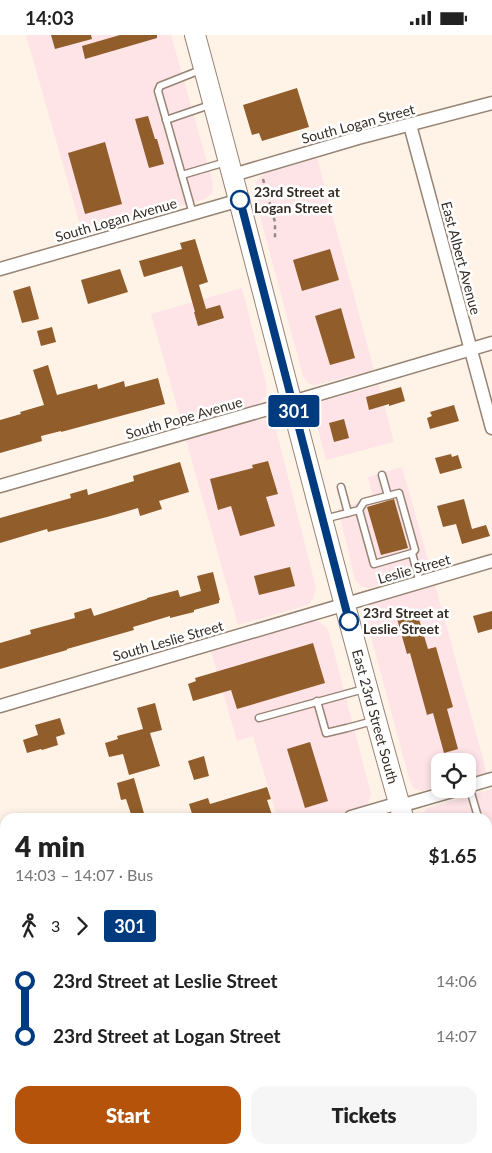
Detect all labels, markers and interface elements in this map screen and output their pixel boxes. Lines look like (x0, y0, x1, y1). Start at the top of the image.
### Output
text: 14:03 (25, 6, 74, 29)
street label: South Logan Street (299, 100, 416, 147)
place label: 23rd Street at Logan Street (254, 183, 341, 216)
marker: 23rd Street at Logan Street (230, 190, 250, 210)
street label: South Logan Avenue (53, 194, 179, 245)
street label: East Albert Avenue (438, 199, 485, 316)
street label: South Pope Avenue (124, 393, 244, 442)
line badge: 301 (265, 395, 323, 427)
text: 301 (278, 400, 310, 422)
street label: Leslie Street (376, 550, 452, 587)
place label: 23rd Street at Leslie Street (363, 604, 450, 637)
marker: 23rd Street at Leslie Street (339, 611, 359, 631)
street label: South Leslie Street (111, 617, 225, 664)
street label: East 23rd Street South (349, 647, 402, 786)
map controls (431, 753, 476, 798)
button: locate (431, 753, 476, 798)
text: 4 min (15, 829, 85, 863)
text: $1.65 (428, 844, 477, 867)
text: 14:03 – 14:07 · Bus (15, 865, 153, 884)
icon: walk (15, 912, 43, 940)
icon: forward (68, 912, 96, 940)
text: 301 (114, 915, 146, 937)
text: 3 (51, 916, 60, 935)
text: 23rd Street at Leslie Street (53, 969, 278, 992)
text: 14:06 (436, 971, 477, 990)
text: 23rd Street at Logan Street (53, 1024, 281, 1047)
text: 14:07 (436, 1026, 477, 1045)
button: Start (15, 1086, 241, 1144)
button: Tickets (251, 1086, 477, 1144)

